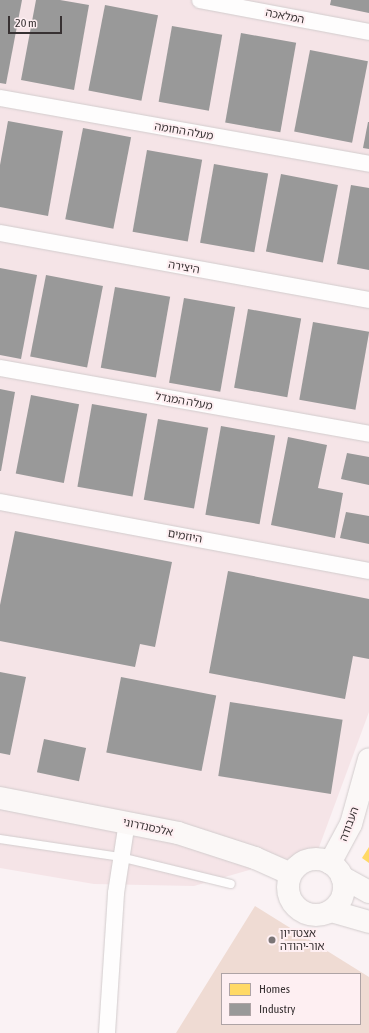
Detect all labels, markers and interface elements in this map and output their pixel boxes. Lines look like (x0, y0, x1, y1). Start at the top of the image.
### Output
street label: המלאכה (264, 6, 306, 26)
scale bar (10, 8, 64, 34)
text: 20 m (15, 16, 37, 30)
street label: מעלה החומה (154, 119, 214, 143)
street label: היצירה (167, 258, 201, 276)
street label: מעלה המגדל (154, 389, 214, 413)
street label: היוזמים (167, 526, 203, 546)
street label: העבודה (337, 805, 361, 843)
street label: אלכסנדרוני (122, 815, 174, 839)
place label: אצטדיון אור-יהודה (280, 927, 325, 953)
marker: אצטדיון אור-יהודה (267, 935, 277, 945)
legend (221, 973, 361, 1025)
text: Homes (259, 982, 290, 996)
text: Industry (259, 1002, 296, 1016)

